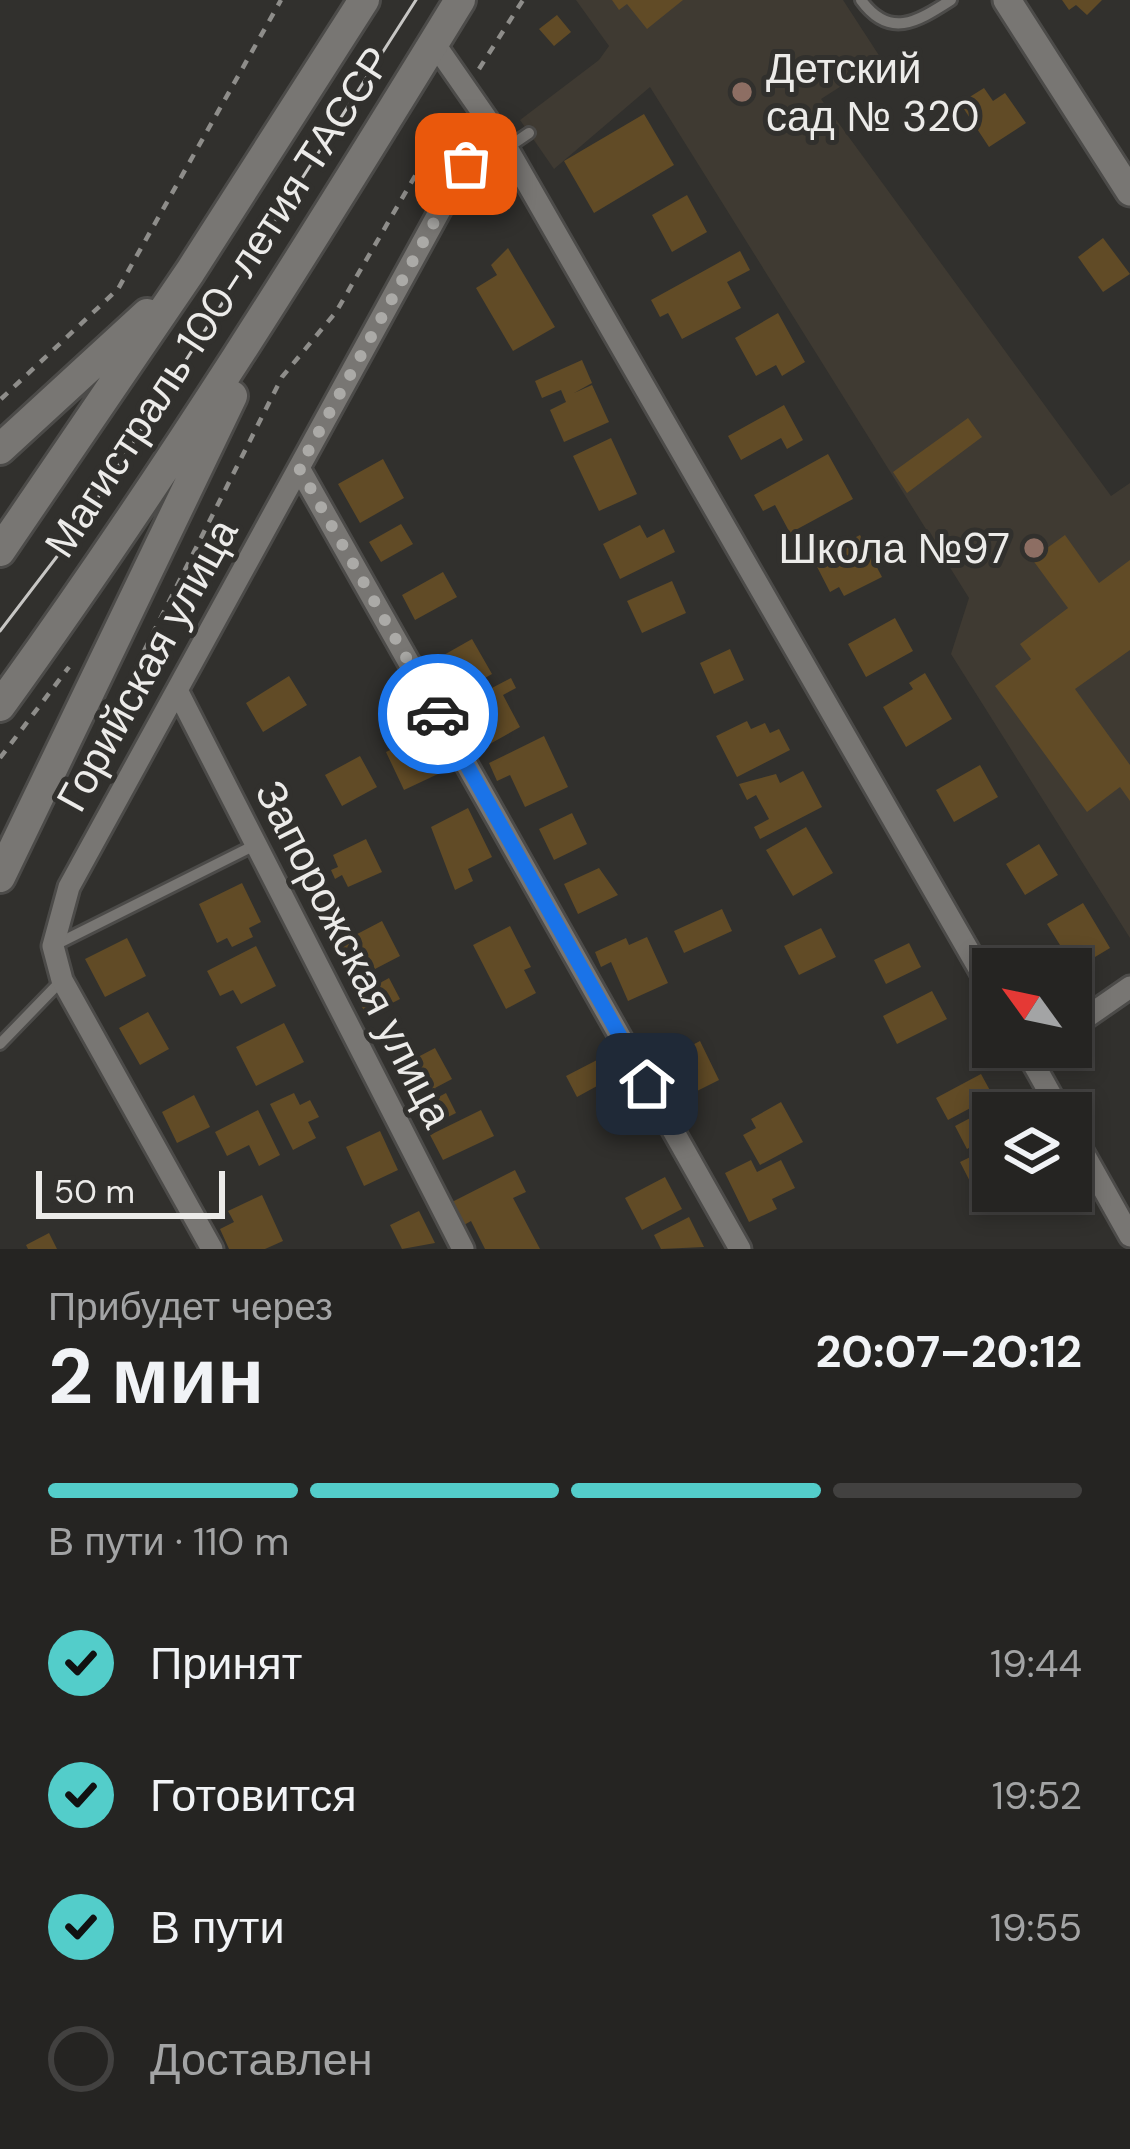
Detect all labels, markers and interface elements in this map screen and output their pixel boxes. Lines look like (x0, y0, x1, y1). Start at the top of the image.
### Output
street label: Магистраль 100-летия ТАССР (32, 36, 404, 568)
place label: Детский сад № 320 (766, 41, 980, 144)
marker: Детский сад № 320 (729, 79, 755, 105)
pin (415, 113, 517, 215)
icon: bag (433, 131, 499, 197)
street label: Горийская улица (44, 508, 251, 821)
place label: Школа №97 (778, 521, 1010, 576)
marker: Школа №97 (1021, 535, 1047, 561)
courier (378, 654, 498, 774)
icon: car (405, 681, 471, 747)
street label: Запорожская улица (243, 771, 466, 1137)
north arrow (972, 948, 1092, 1068)
map controls (972, 948, 1092, 1212)
pin (596, 1033, 698, 1135)
icon: home (614, 1051, 680, 1117)
button: layers (972, 1092, 1092, 1212)
scale bar (36, 1165, 225, 1218)
text: 50 m (54, 1170, 135, 1213)
text: Прибудет через (48, 1281, 333, 1332)
text: 20:07–20:12 (816, 1322, 1082, 1381)
text: 2 мин (48, 1326, 264, 1427)
text: В пути · 110 m (48, 1516, 289, 1567)
icon: check (48, 1630, 114, 1696)
text: Принят (150, 1634, 302, 1693)
text: 19:44 (990, 1638, 1082, 1689)
icon: check (48, 1762, 114, 1828)
text: Готовится (150, 1766, 357, 1825)
text: 19:52 (992, 1770, 1082, 1821)
icon: check (48, 1894, 114, 1960)
text: В пути (150, 1898, 285, 1957)
text: 19:55 (990, 1902, 1082, 1953)
text: Доставлен (150, 2030, 373, 2089)

